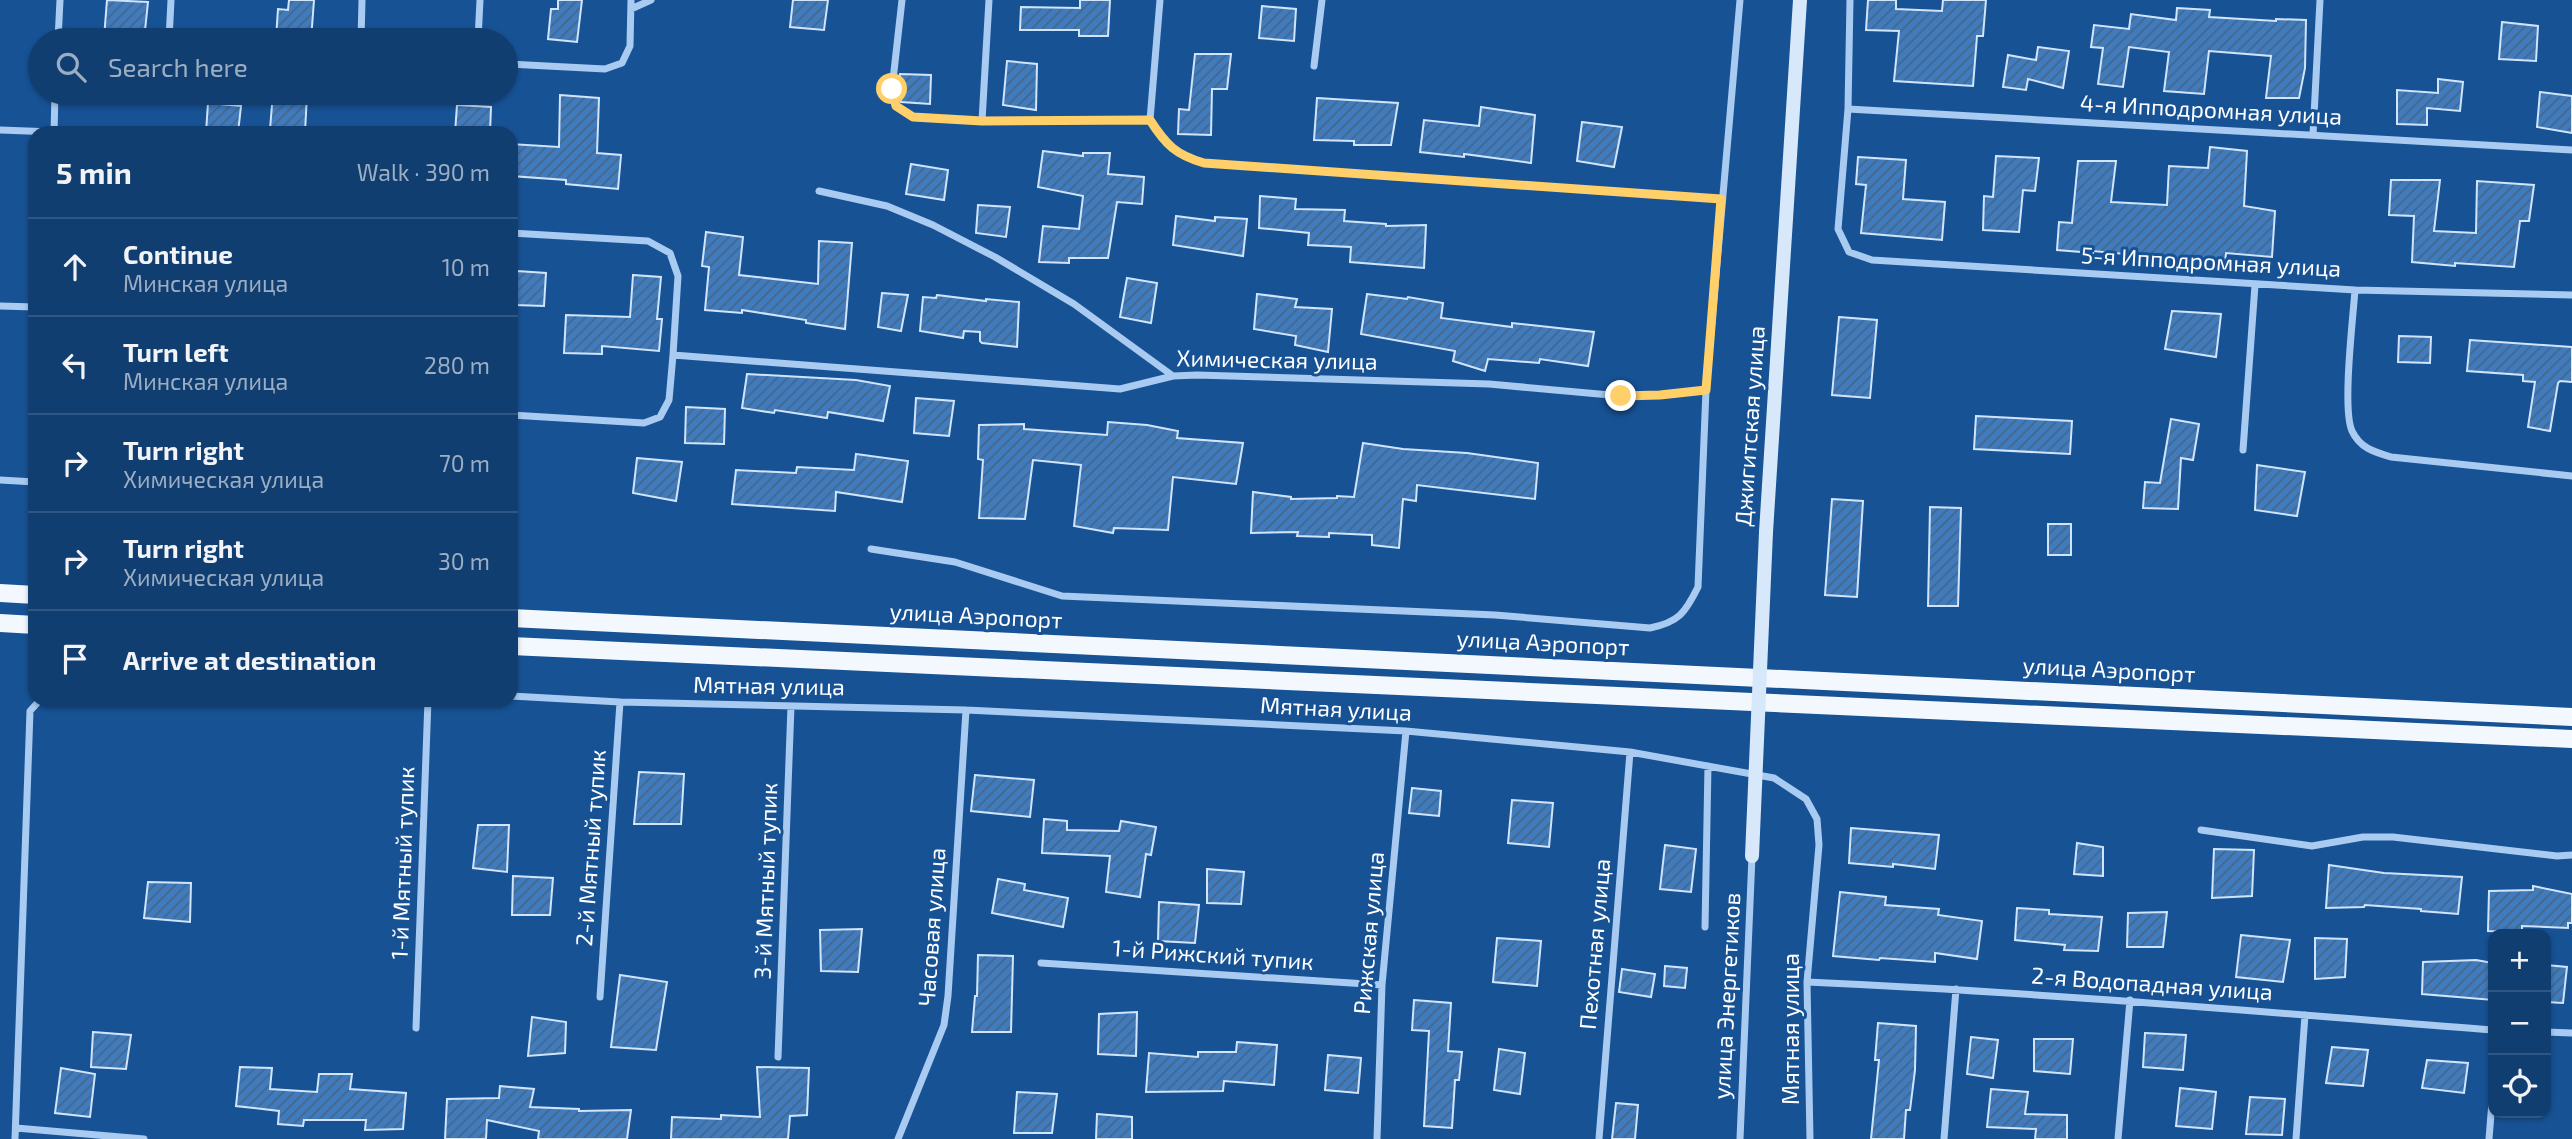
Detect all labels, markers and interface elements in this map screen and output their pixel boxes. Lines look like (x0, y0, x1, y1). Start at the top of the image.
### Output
search box (28, 28, 518, 105)
icon: search (52, 48, 90, 86)
text: Search here (108, 51, 248, 82)
route start (876, 73, 907, 104)
street label: 4-я Ипподромная улица (2079, 88, 2343, 131)
text: 5 min (56, 154, 132, 190)
text: Walk · 390 m (357, 158, 490, 186)
text: Continue (123, 238, 233, 269)
street label: 5-я Ипподромная улица (2080, 240, 2342, 283)
icon: ahead (56, 248, 94, 286)
text: 10 m (442, 253, 490, 281)
text: Минская улица (123, 269, 288, 297)
street label: Джигитская улица (1728, 325, 1771, 527)
text: Turn left (123, 336, 229, 367)
street label: Химическая улица (1176, 343, 1378, 376)
icon: left (56, 346, 94, 384)
text: 280 m (424, 351, 490, 379)
text: Минская улица (123, 367, 288, 395)
route end (1605, 380, 1636, 411)
text: Turn right (123, 434, 244, 465)
icon: right (56, 444, 94, 482)
text: 70 m (439, 449, 490, 477)
text: Химическая улица (123, 465, 324, 493)
text: Turn right (123, 532, 244, 563)
icon: right (56, 542, 94, 580)
text: 30 m (438, 547, 490, 575)
text: Химическая улица (123, 563, 324, 591)
street label: улица Аэропорт (889, 596, 1063, 635)
street label: улица Аэропорт (1456, 623, 1630, 662)
icon: arrive (56, 640, 94, 678)
text: Arrive at destination (123, 644, 376, 675)
street label: улица Аэропорт (2022, 650, 2196, 689)
street label: Мятная улица (693, 670, 845, 701)
street label: Мятная улица (1259, 690, 1413, 727)
street label: 2-й Мятный тупик (569, 749, 612, 947)
street label: 1-й Мятный тупик (385, 766, 420, 960)
street label: 3-й Мятный тупик (748, 782, 783, 980)
street label: Часовая улица (912, 847, 951, 1007)
street label: Рижская улица (1347, 850, 1390, 1016)
street label: Пехотная улица (1573, 857, 1616, 1031)
street label: улица Энергетиков (1707, 892, 1746, 1100)
map controls (2488, 929, 2551, 1118)
button: + (2488, 929, 2551, 992)
street label: 1-й Рижский тупик (1111, 933, 1315, 976)
street label: Мятная улица (1776, 953, 1805, 1105)
street label: 2-я Водопадная улица (2030, 961, 2274, 1006)
button: − (2488, 992, 2551, 1055)
button: locate (2488, 1055, 2551, 1118)

